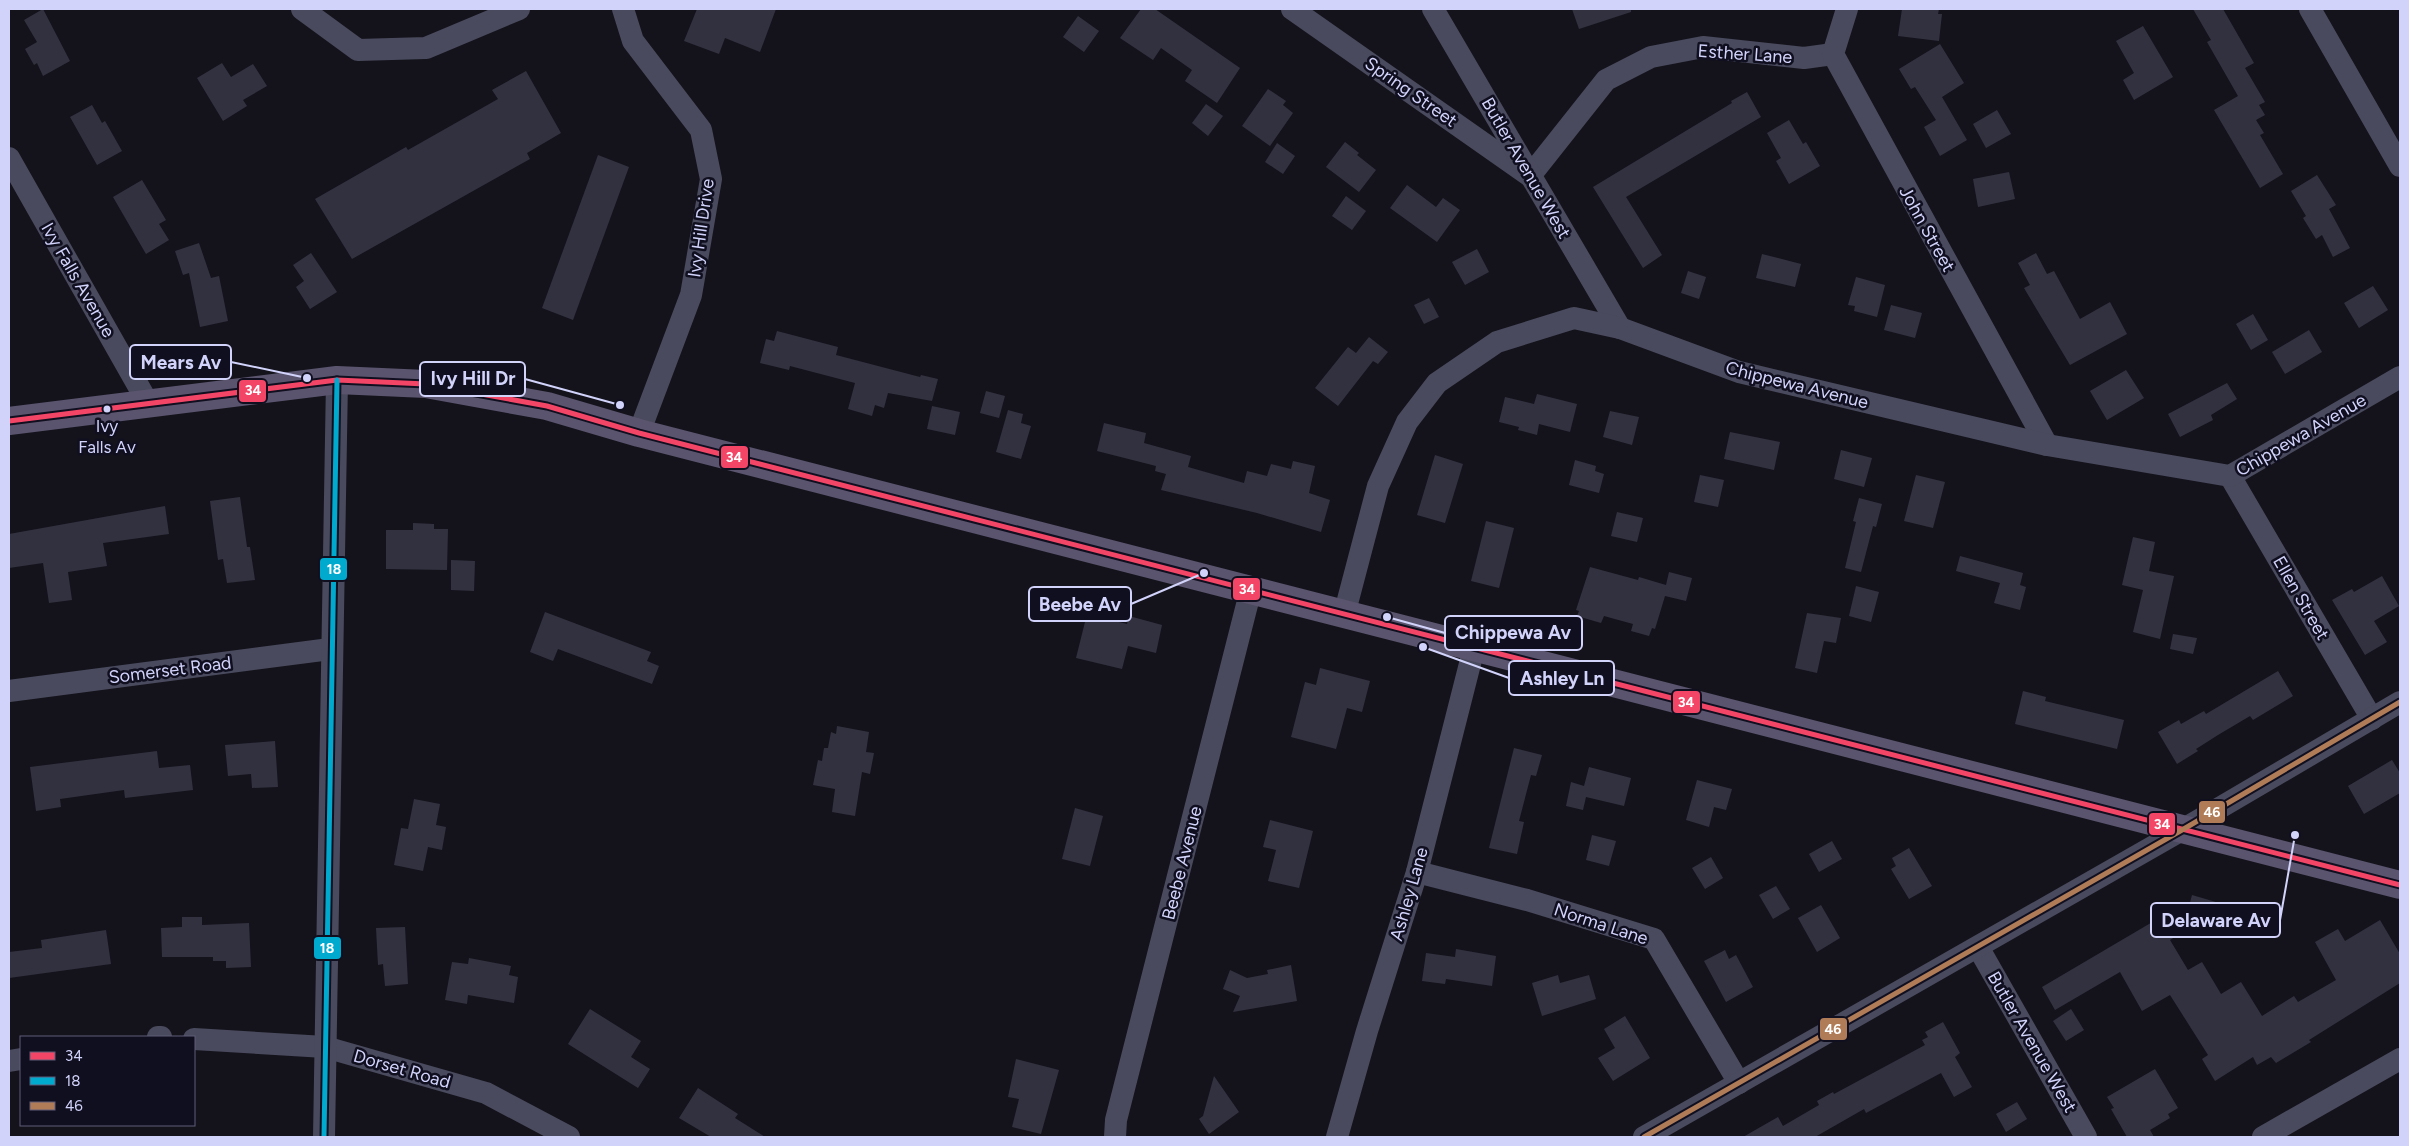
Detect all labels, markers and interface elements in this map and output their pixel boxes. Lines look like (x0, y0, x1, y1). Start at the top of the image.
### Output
street label: Esther Lane (1697, 40, 1793, 68)
street label: Spring Street (1361, 52, 1461, 132)
street label: Butler Avenue West (1477, 94, 1575, 243)
street label: Ivy Hill Drive (683, 177, 719, 279)
street label: John Street (1894, 182, 1960, 276)
street label: Ivy Falls Avenue (36, 219, 120, 341)
callout: Mears Av (130, 345, 231, 379)
text: Mears Av (141, 351, 222, 374)
street label: Chippewa Avenue (1723, 357, 1871, 413)
callout: Ivy Hill Dr (420, 362, 525, 396)
text: Ivy Hill Dr (430, 367, 516, 390)
line badge: 34 (238, 379, 267, 403)
text: 34 (245, 382, 261, 399)
street label: Chippewa Avenue (2232, 389, 2370, 481)
marker: Ivy Falls Av (102, 404, 112, 414)
place label: Ivy Falls Av (78, 416, 136, 457)
line badge: 34 (720, 445, 749, 469)
text: 34 (726, 449, 742, 466)
street label: Ellen Street (2268, 552, 2334, 644)
line badge: 18 (319, 557, 348, 581)
text: 18 (327, 561, 341, 578)
line badge: 34 (1232, 577, 1261, 601)
text: 34 (1239, 581, 1255, 598)
callout: Beebe Av (1029, 587, 1131, 621)
text: Beebe Av (1039, 593, 1122, 616)
callout: Chippewa Av (1445, 616, 1582, 650)
text: Chippewa Av (1455, 621, 1571, 644)
street label: Somerset Road (107, 652, 233, 688)
callout: Ashley Ln (1509, 661, 1614, 695)
text: Ashley Ln (1520, 667, 1604, 690)
line badge: 34 (1672, 690, 1701, 714)
text: 34 (1678, 694, 1694, 711)
line badge: 46 (2198, 800, 2226, 824)
street label: Beebe Avenue (1157, 804, 1207, 922)
text: 46 (2204, 804, 2220, 821)
line badge: 34 (2148, 812, 2176, 836)
text: 34 (2154, 816, 2170, 833)
street label: Ashley Lane (1385, 844, 1433, 943)
street label: Norma Lane (1551, 898, 1651, 950)
callout: Delaware Av (2151, 903, 2280, 937)
text: Delaware Av (2161, 909, 2271, 932)
line badge: 18 (313, 936, 342, 960)
text: 18 (320, 940, 334, 957)
street label: Butler Avenue West (1983, 968, 2081, 1117)
line badge: 46 (1819, 1017, 1848, 1041)
text: 46 (1825, 1021, 1841, 1038)
legend (20, 1036, 195, 1126)
street label: Dorset Road (351, 1045, 453, 1093)
text: 34 (65, 1047, 82, 1065)
text: 18 (65, 1072, 80, 1090)
text: 46 (65, 1097, 83, 1115)

